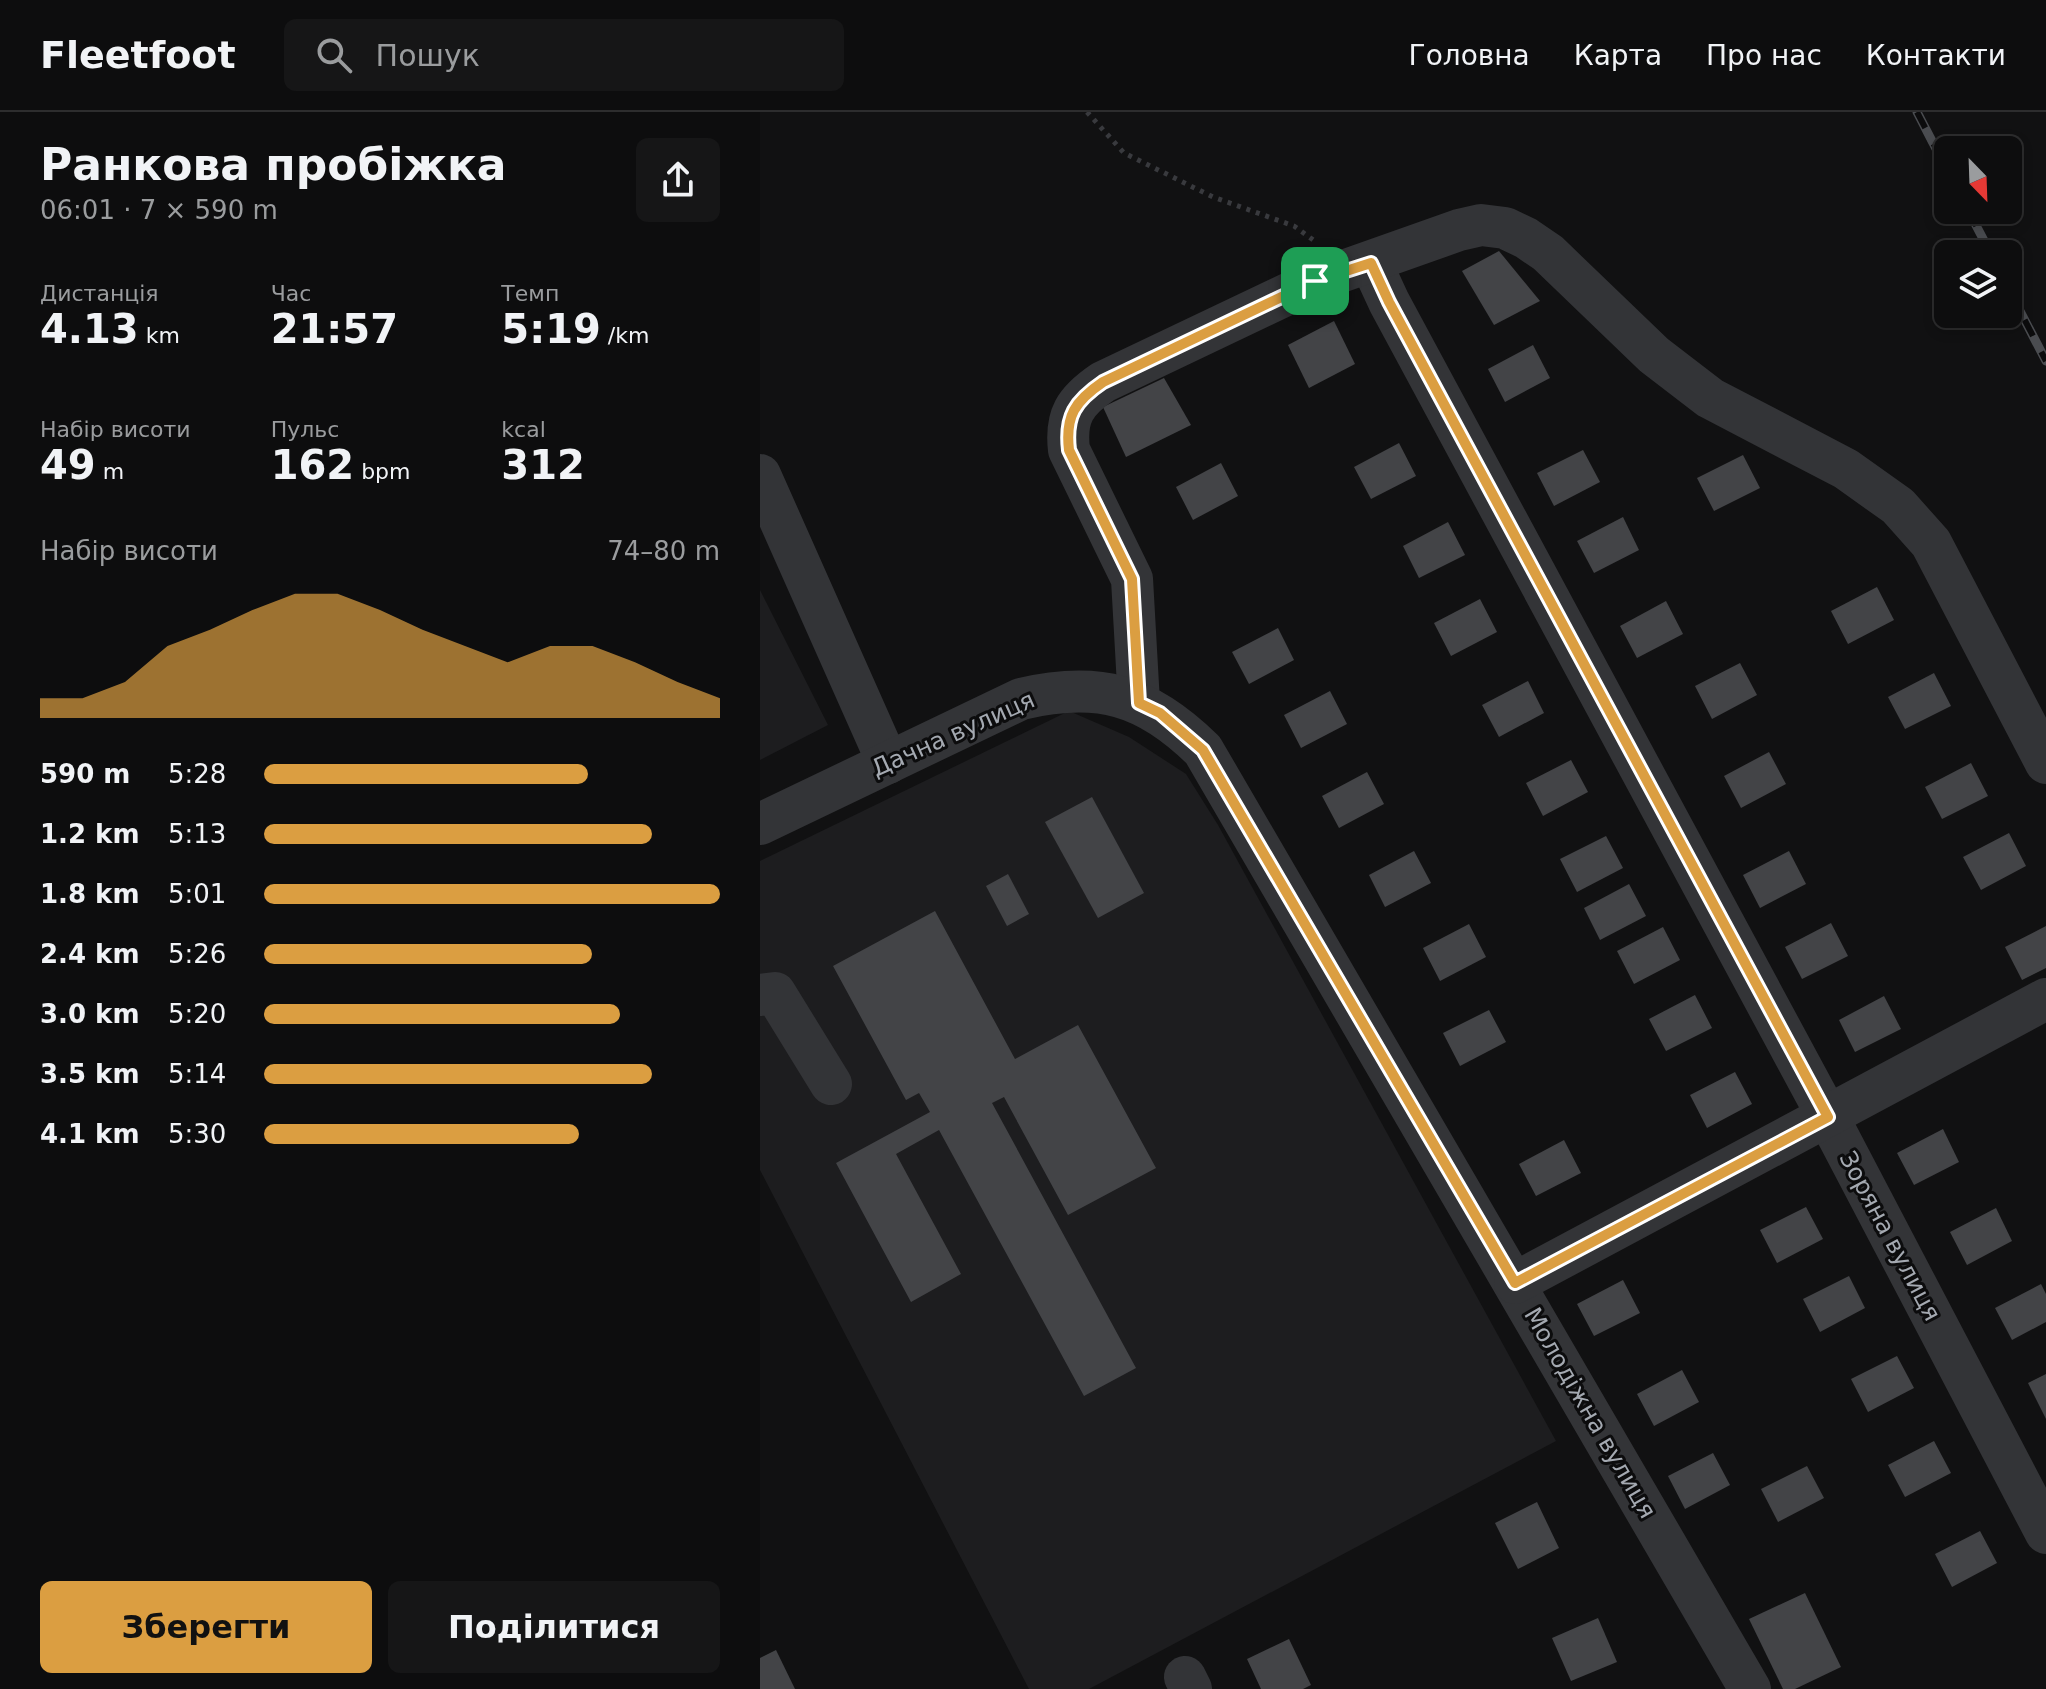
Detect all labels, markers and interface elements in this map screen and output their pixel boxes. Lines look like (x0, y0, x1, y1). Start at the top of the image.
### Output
search box (284, 19, 844, 91)
text: Fleetfoot (40, 33, 236, 77)
icon: search (312, 33, 356, 77)
text: Пошук (376, 38, 480, 73)
text: Головна (1409, 39, 1530, 72)
text: Карта (1574, 39, 1662, 72)
text: Про нас (1706, 39, 1822, 72)
text: Контакти (1866, 39, 2006, 72)
north arrow (1934, 136, 2022, 224)
map controls (1934, 136, 2022, 328)
button: share (636, 138, 720, 222)
text: Ранкова пробіжка (40, 139, 507, 190)
text: 06:01 · 7 × 590 m (40, 195, 278, 225)
button: layers (1934, 240, 2022, 328)
pin (1281, 247, 1349, 315)
icon: arrive (1293, 259, 1337, 303)
text: Дистанція (40, 281, 159, 306)
text: Час (271, 281, 311, 306)
text: Темп (501, 281, 559, 306)
text: 4.13 (40, 306, 139, 352)
text: 21:57 (271, 306, 398, 352)
text: 5:19 (501, 306, 601, 352)
text: km (139, 323, 180, 348)
text: /km (601, 323, 649, 348)
text: Набір висоти (40, 417, 191, 442)
text: Пульс (271, 417, 339, 442)
text: kcal (501, 417, 546, 442)
text: 49 (40, 442, 96, 488)
text: 162 (271, 442, 354, 488)
text: 312 (501, 442, 585, 488)
text: m (96, 459, 124, 484)
text: bpm (354, 459, 411, 484)
text: Набір висоти (40, 536, 218, 566)
text: 74–80 m (607, 536, 720, 566)
street label: Дачна вулиця (867, 685, 1039, 783)
text: 590 m (40, 759, 130, 789)
text: 5:28 (168, 759, 226, 789)
text: 1.2 km (40, 819, 140, 849)
text: 5:13 (168, 819, 226, 849)
text: 1.8 km (40, 879, 140, 909)
text: 5:01 (168, 879, 226, 909)
text: 2.4 km (40, 939, 140, 969)
text: 5:26 (168, 939, 226, 969)
text: 3.0 km (40, 999, 140, 1029)
text: 5:20 (168, 999, 226, 1029)
text: 3.5 km (40, 1059, 140, 1089)
text: 5:14 (168, 1059, 226, 1089)
text: 4.1 km (40, 1119, 140, 1149)
text: 5:30 (168, 1119, 226, 1149)
street label: Зоряна вулиця (1834, 1147, 1946, 1325)
street label: Молодіжна вулиця (1518, 1303, 1662, 1523)
button: Зберегти (40, 1581, 372, 1673)
button: Поділитися (388, 1581, 720, 1673)

